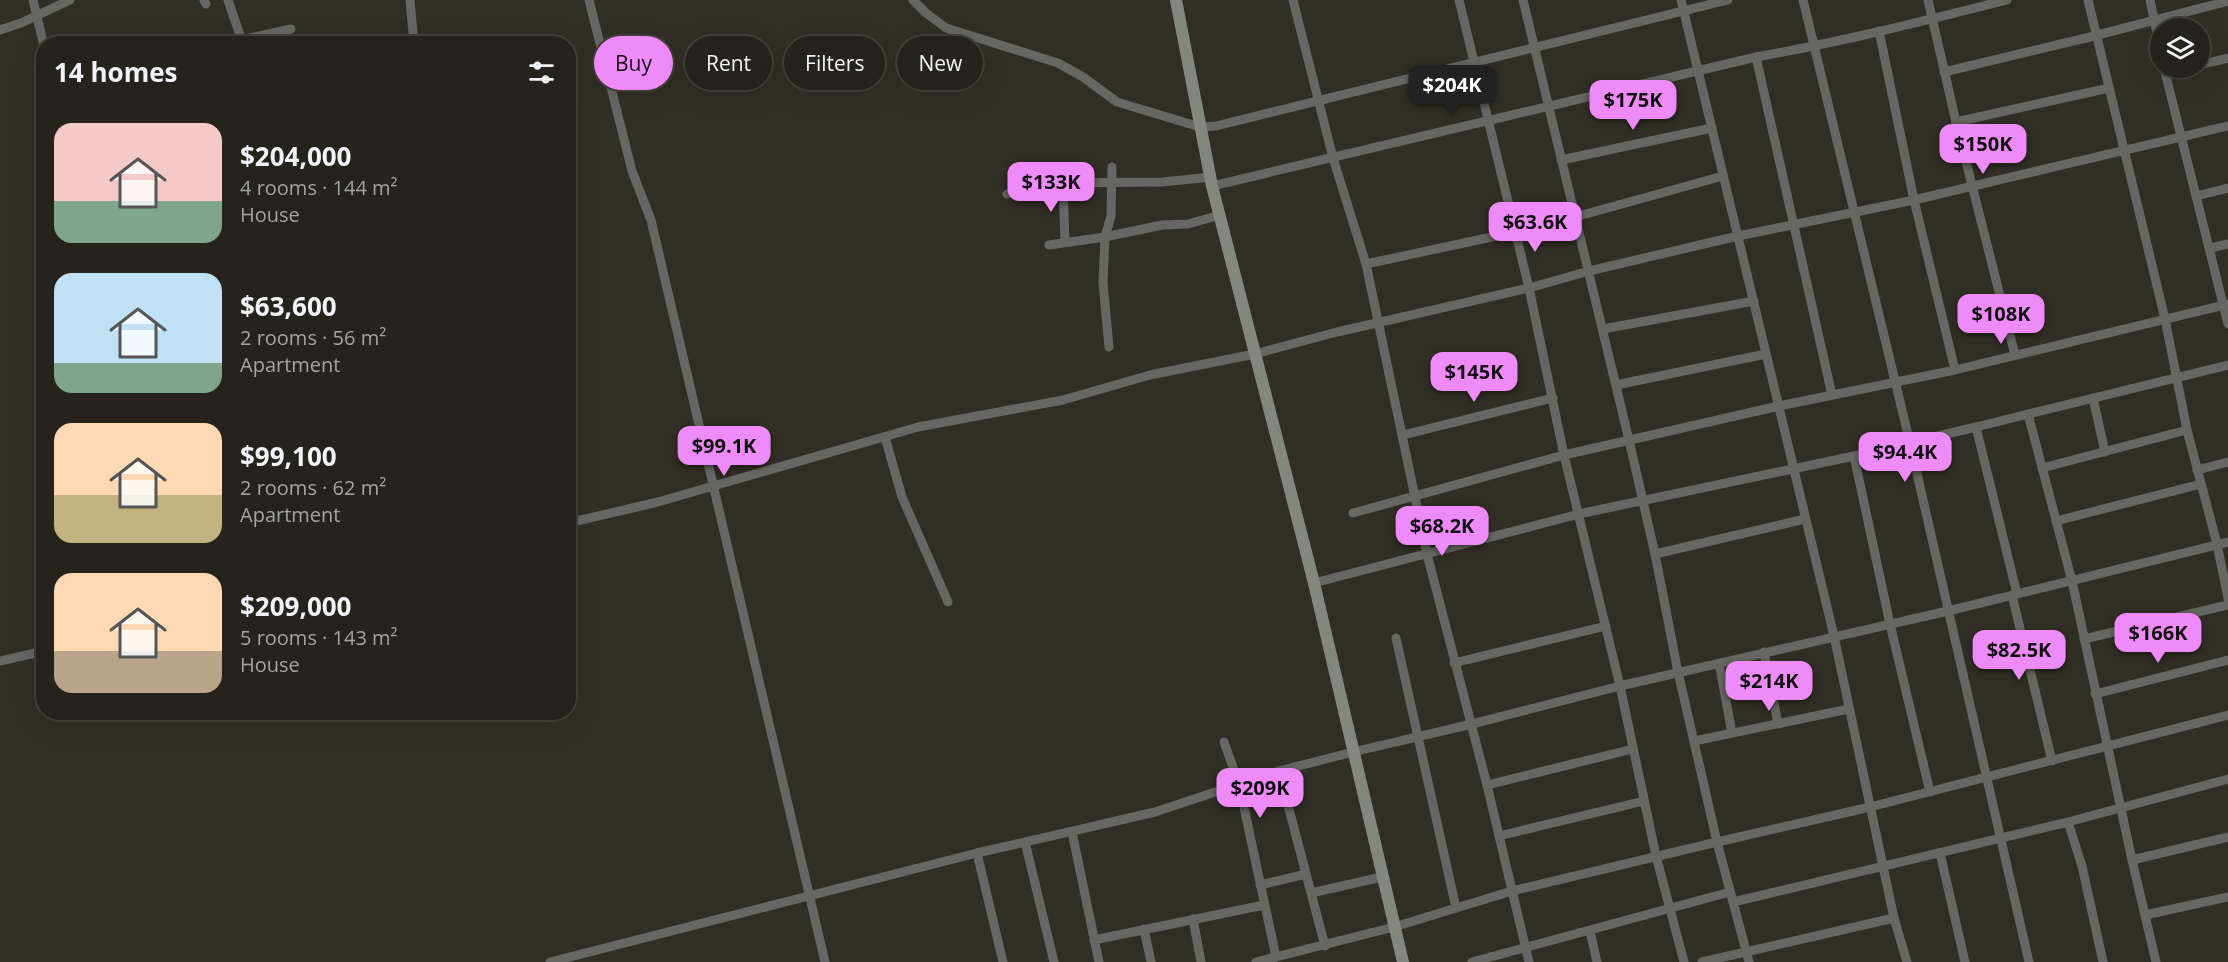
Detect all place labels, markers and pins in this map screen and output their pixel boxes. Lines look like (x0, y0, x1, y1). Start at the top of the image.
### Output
pin: $204K (1410, 65, 1494, 116)
pin: $175K (1591, 80, 1675, 131)
pin: $150K (1941, 124, 2025, 175)
pin: $133K (1009, 162, 1093, 213)
pin: $63.6K (1486, 202, 1584, 253)
pin: $108K (1959, 294, 2043, 345)
pin: $145K (1432, 352, 1516, 403)
pin: $99.1K (675, 426, 773, 477)
pin: $94.4K (1856, 432, 1954, 483)
pin: $68.2K (1393, 506, 1491, 557)
pin: $166K (2116, 613, 2200, 664)
pin: $82.5K (1970, 630, 2068, 681)
pin: $214K (1727, 661, 1811, 712)
pin: $209K (1218, 768, 1302, 819)

